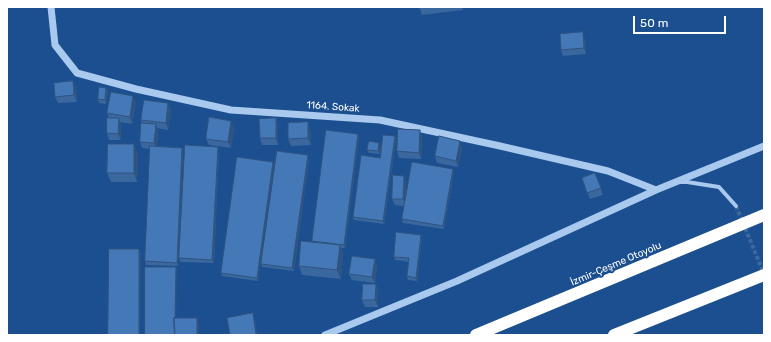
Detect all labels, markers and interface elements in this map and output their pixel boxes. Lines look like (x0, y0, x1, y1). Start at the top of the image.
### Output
scale bar (635, 8, 728, 34)
text: 50 m (640, 16, 668, 30)
street label: 1164. Sokak (306, 99, 360, 115)
street label: İzmir-Çeşme Otoyolu (569, 239, 663, 289)

